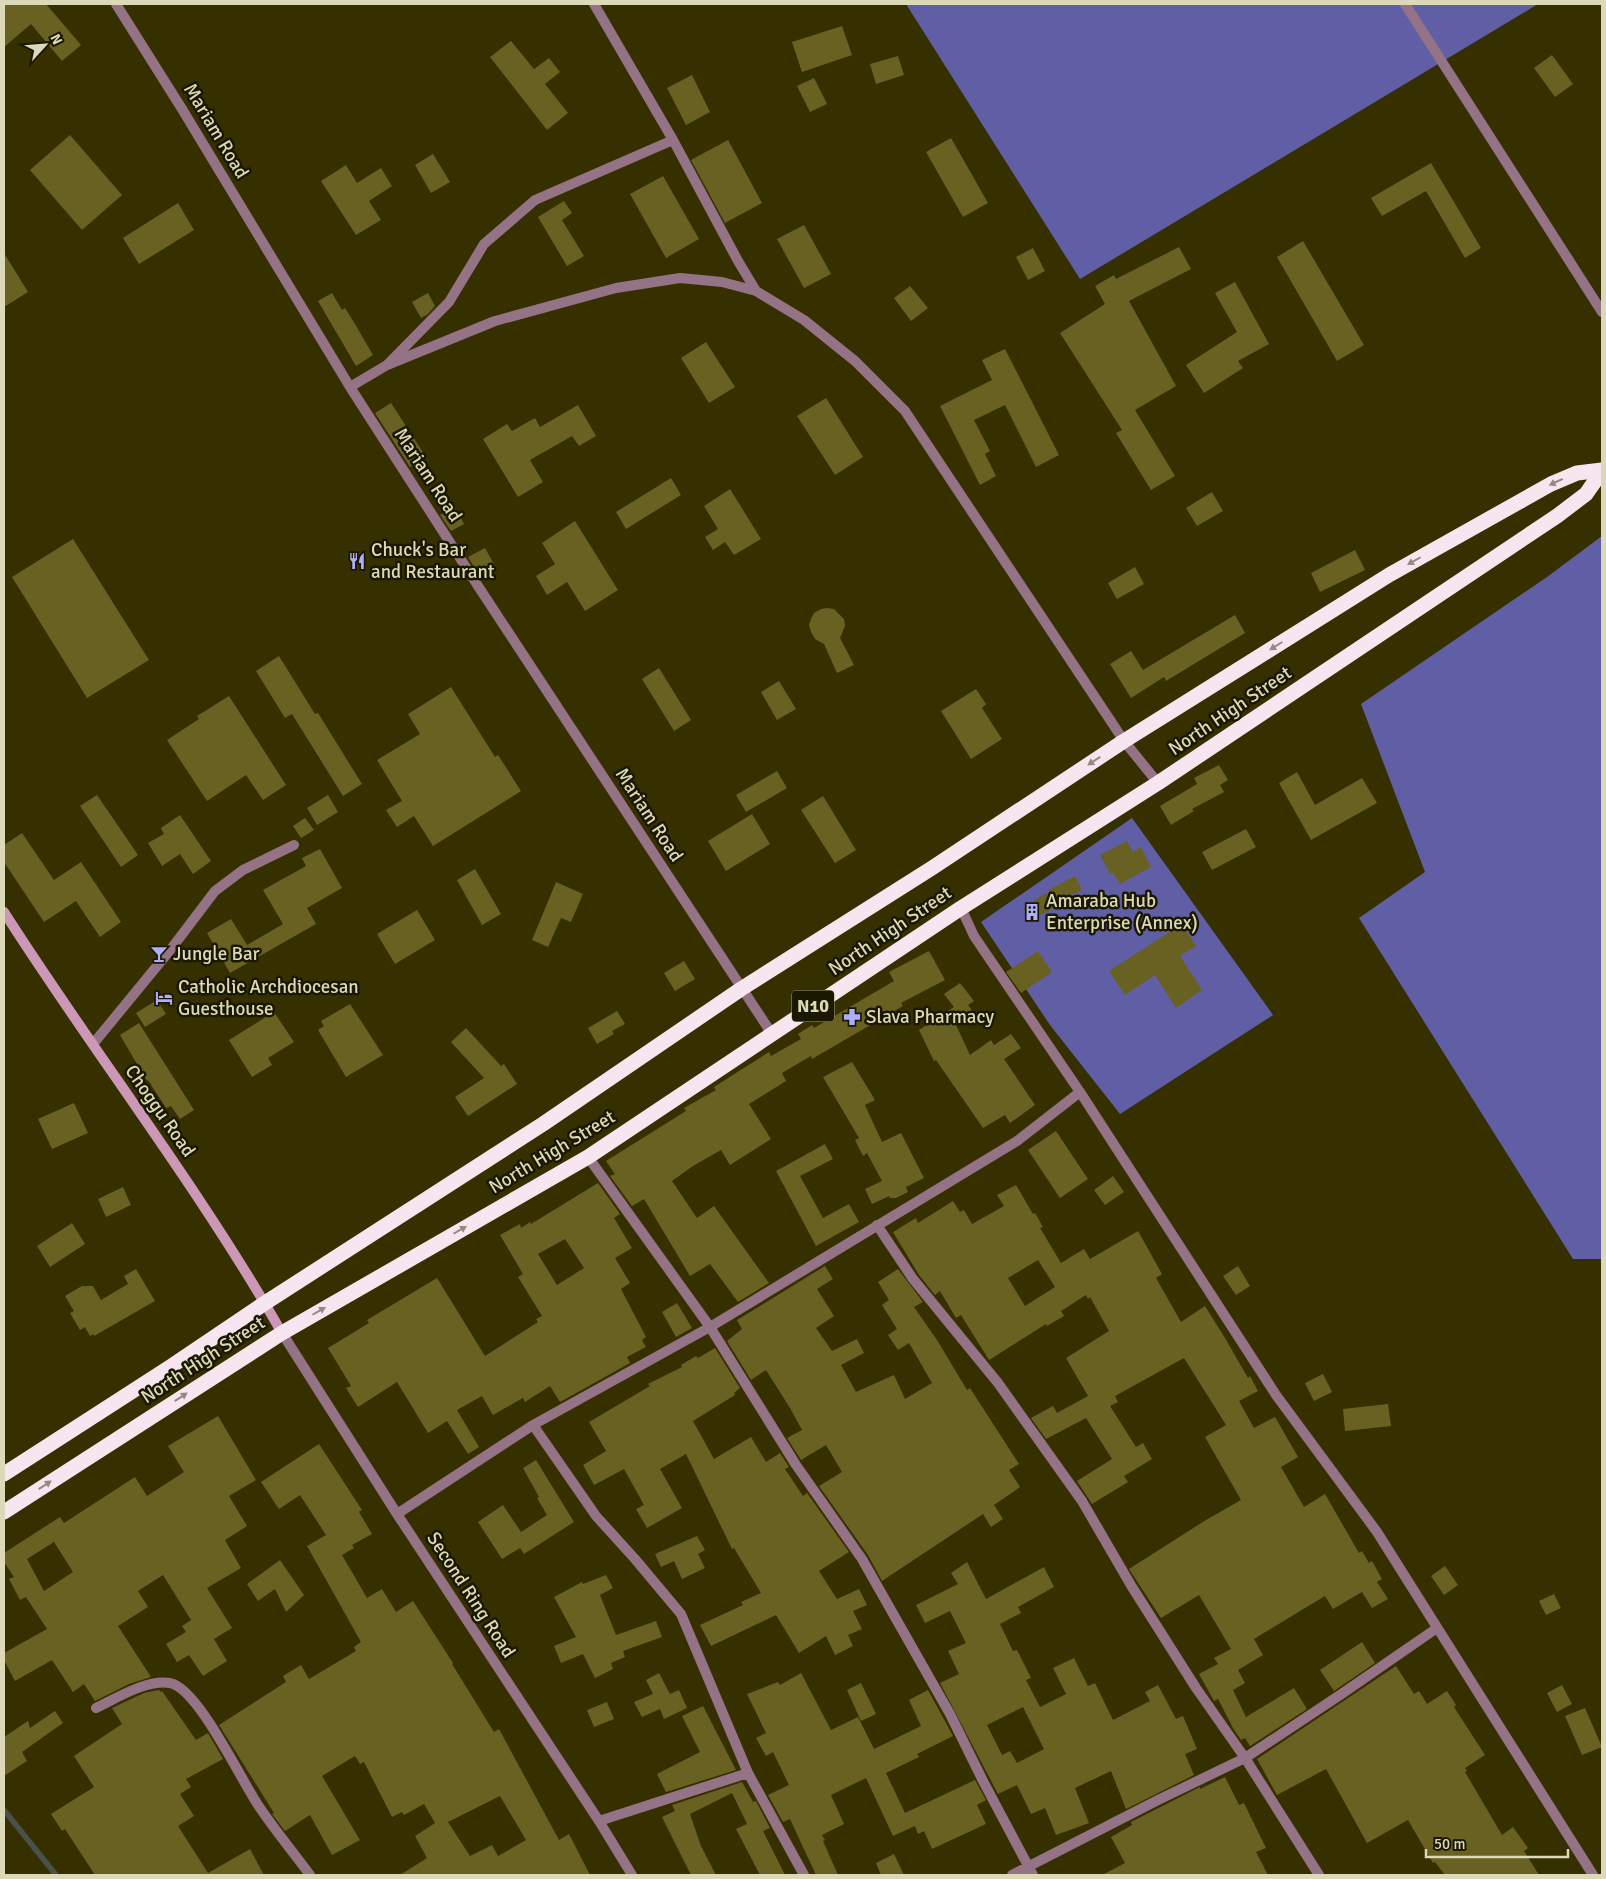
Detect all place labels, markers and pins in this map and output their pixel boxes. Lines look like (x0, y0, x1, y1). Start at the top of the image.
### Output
place label: Chuck's Bar and Restaurant (371, 538, 495, 584)
restaurant icon: Chuck's Bar and Restaurant (347, 551, 367, 571)
place label: Amaraba Hub Enterprise (Annex) (1046, 889, 1198, 935)
building icon: Amaraba Hub Enterprise (Annex) (1022, 902, 1042, 922)
place label: Jungle Bar (173, 942, 260, 966)
bar icon: Jungle Bar (149, 944, 169, 964)
place label: Catholic Archdiocesan Guesthouse (178, 975, 359, 1021)
hotel icon: Catholic Archdiocesan Guesthouse (154, 988, 174, 1008)
place label: Slava Pharmacy (866, 1005, 994, 1029)
pharmacy icon: Slava Pharmacy (842, 1007, 862, 1027)

